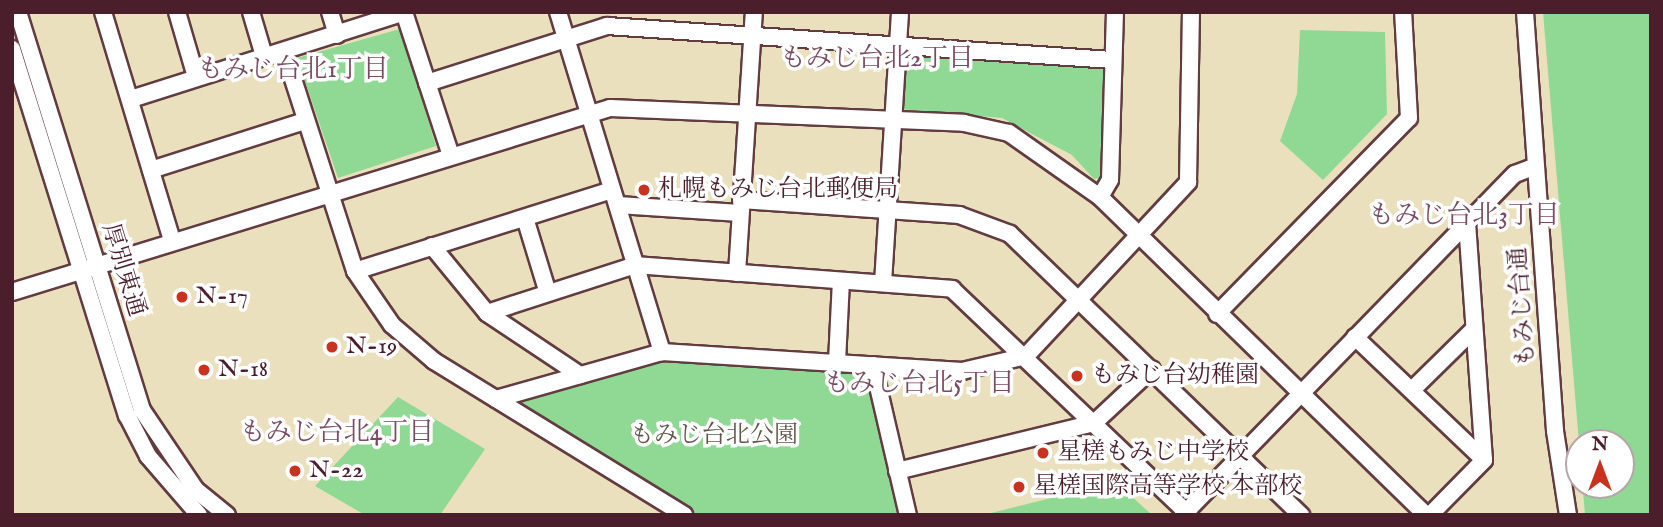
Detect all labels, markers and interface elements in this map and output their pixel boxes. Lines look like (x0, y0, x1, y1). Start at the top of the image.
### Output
district label: もみじ台北2丁目 (780, 43, 974, 75)
district label: もみじ台北1丁目 (197, 54, 389, 86)
place label: 札幌もみじ台北郵便局 (658, 176, 898, 204)
marker: 札幌もみじ台北郵便局 (636, 182, 652, 198)
district label: もみじ台北3丁目 (1368, 200, 1560, 232)
street label: 厚別東通 (95, 220, 151, 320)
street label: もみじ台通 (1504, 246, 1542, 368)
place label: N-17 (196, 283, 248, 311)
marker: N-17 (174, 289, 190, 305)
place label: N-19 (346, 333, 397, 361)
marker: N-19 (324, 339, 340, 355)
place label: N-18 (218, 356, 268, 384)
marker: N-18 (196, 362, 212, 378)
place label: もみじ台幼稚園 (1091, 362, 1259, 390)
district label: もみじ台北5丁目 (823, 368, 1015, 400)
marker: もみじ台幼稚園 (1069, 368, 1085, 384)
district label: もみじ台北4丁目 (240, 417, 434, 449)
park label: もみじ台北公園 (630, 422, 798, 450)
north arrow (1565, 429, 1635, 499)
text: N (1592, 433, 1608, 457)
place label: 星槎もみじ中学校 (1057, 439, 1249, 467)
marker: 星槎もみじ中学校 (1035, 445, 1051, 461)
place label: N-22 (309, 457, 363, 485)
marker: N-22 (287, 463, 303, 479)
place label: 星槎国際高等学校 本部校 (1033, 473, 1302, 501)
marker: 星槎国際高等学校 本部校 (1011, 479, 1027, 495)

